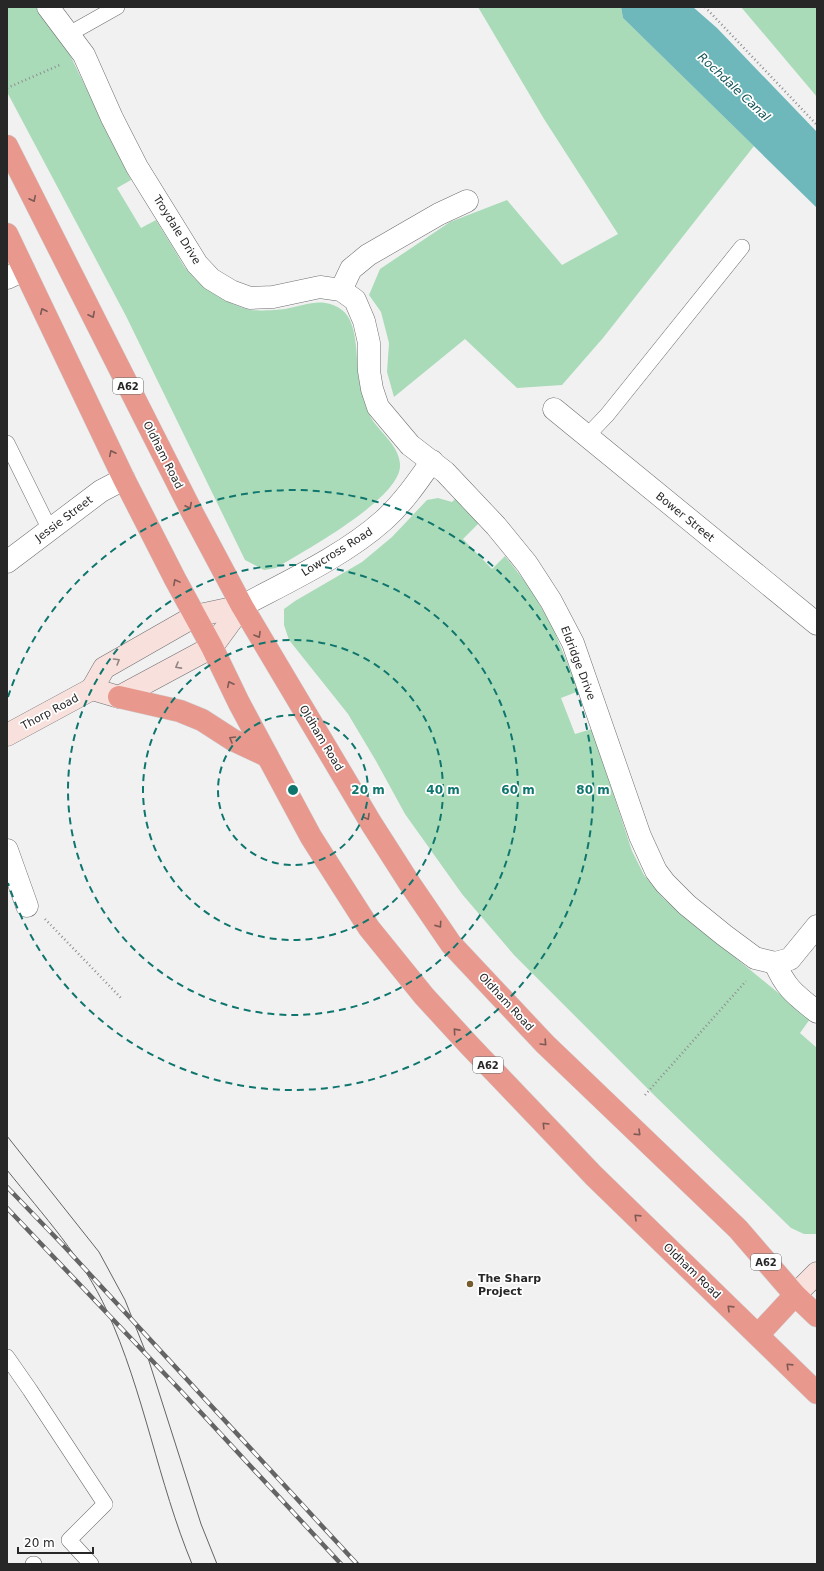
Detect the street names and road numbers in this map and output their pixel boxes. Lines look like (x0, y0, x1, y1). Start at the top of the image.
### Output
street label: Troydale Drive (150, 192, 204, 267)
road number: A62 (113, 378, 143, 394)
street label: Oldham Road (140, 419, 186, 491)
street label: Bower Street (653, 489, 717, 545)
street label: Jessie Street (32, 493, 96, 545)
street label: Lowcross Road (299, 525, 375, 579)
street label: Eldridge Drive (558, 624, 598, 702)
street label: Thorp Road (18, 691, 81, 733)
street label: Oldham Road (296, 703, 346, 773)
street label: Oldham Road (476, 970, 536, 1034)
road number: A62 (473, 1057, 503, 1073)
street label: Oldham Road (661, 1241, 723, 1301)
road number: A62 (751, 1254, 781, 1270)

